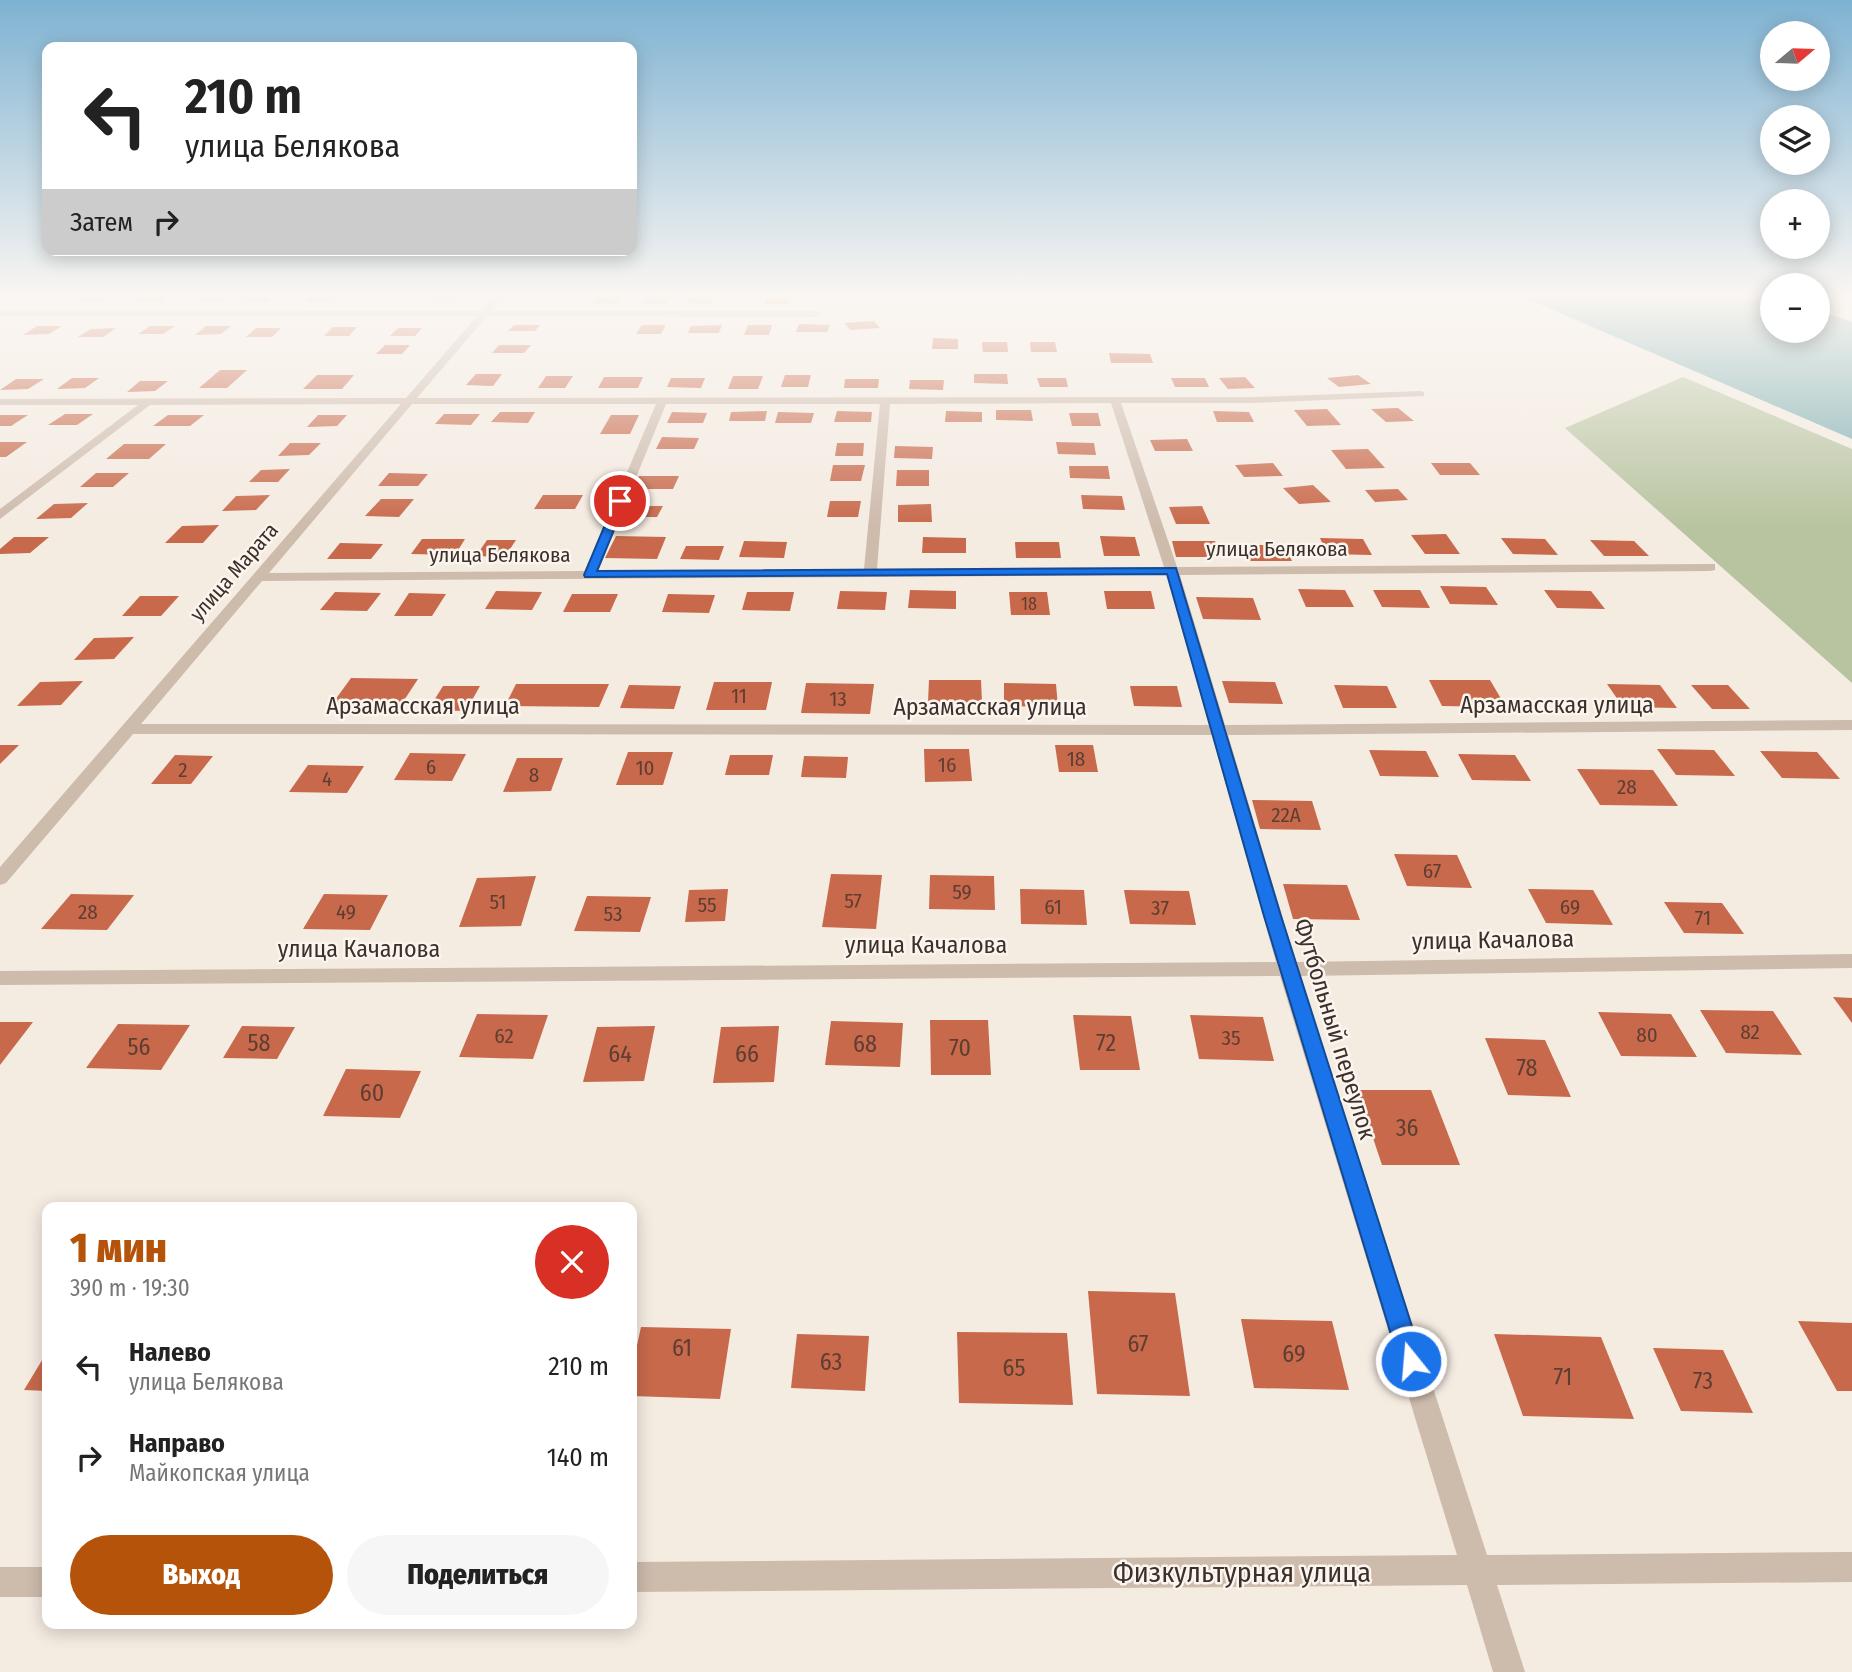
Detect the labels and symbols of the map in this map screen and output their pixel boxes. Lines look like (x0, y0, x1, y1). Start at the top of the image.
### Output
north arrow (1760, 21, 1830, 91)
pin (590, 471, 650, 531)
street label: улица Марата (184, 518, 284, 626)
street label: улица Белякова (1206, 536, 1348, 562)
street label: улица Белякова (429, 542, 571, 568)
house number: 18 (1021, 593, 1037, 615)
house number: 11 (731, 683, 747, 709)
house number: 13 (829, 686, 847, 712)
street label: Арзамасская улица (1460, 691, 1654, 719)
street label: Арзамасская улица (326, 692, 520, 720)
street label: Арзамасская улица (893, 693, 1087, 721)
house number: 18 (1067, 746, 1085, 772)
house number: 16 (938, 752, 956, 778)
house number: 6 (426, 754, 436, 780)
house number: 10 (635, 755, 655, 781)
house number: 2 (178, 757, 188, 783)
house number: 8 (529, 762, 539, 788)
house number: 4 (322, 766, 332, 792)
house number: 28 (1617, 774, 1637, 800)
house number: 22А (1271, 802, 1301, 828)
house number: 67 (1423, 858, 1441, 884)
house number: 59 (952, 879, 972, 905)
house number: 57 (844, 888, 862, 914)
house number: 51 (490, 889, 506, 915)
house number: 55 (697, 892, 717, 918)
house number: 61 (1044, 894, 1062, 920)
house number: 69 (1560, 894, 1580, 920)
house number: 37 (1151, 895, 1169, 921)
house number: 28 (78, 899, 98, 925)
house number: 49 (336, 899, 356, 925)
house number: 53 (604, 901, 622, 927)
house number: 71 (1695, 905, 1711, 931)
street label: Футбольный переулок (1288, 915, 1382, 1143)
street label: улица Качалова (1412, 925, 1574, 955)
street label: улица Качалова (845, 931, 1007, 959)
street label: улица Качалова (278, 935, 440, 963)
house number: 82 (1740, 1019, 1760, 1045)
house number: 80 (1636, 1022, 1658, 1048)
house number: 62 (494, 1023, 514, 1049)
house number: 35 (1221, 1025, 1241, 1051)
house number: 58 (247, 1029, 271, 1057)
house number: 72 (1096, 1029, 1116, 1057)
house number: 68 (853, 1030, 877, 1058)
house number: 56 (128, 1033, 150, 1061)
house number: 70 (949, 1034, 971, 1062)
house number: 64 (608, 1040, 632, 1068)
house number: 66 (735, 1040, 759, 1068)
house number: 78 (1516, 1054, 1538, 1082)
house number: 60 (360, 1079, 384, 1107)
house number: 36 (1396, 1114, 1418, 1142)
position arrow (1374, 1324, 1448, 1398)
house number: 67 (1127, 1330, 1149, 1358)
house number: 61 (672, 1334, 692, 1362)
house number: 69 (1282, 1340, 1306, 1368)
house number: 63 (820, 1348, 842, 1376)
house number: 65 (1003, 1354, 1025, 1382)
house number: 71 (1554, 1363, 1572, 1391)
house number: 73 (1693, 1367, 1713, 1395)
street label: Физкультурная улица (1113, 1556, 1371, 1589)

